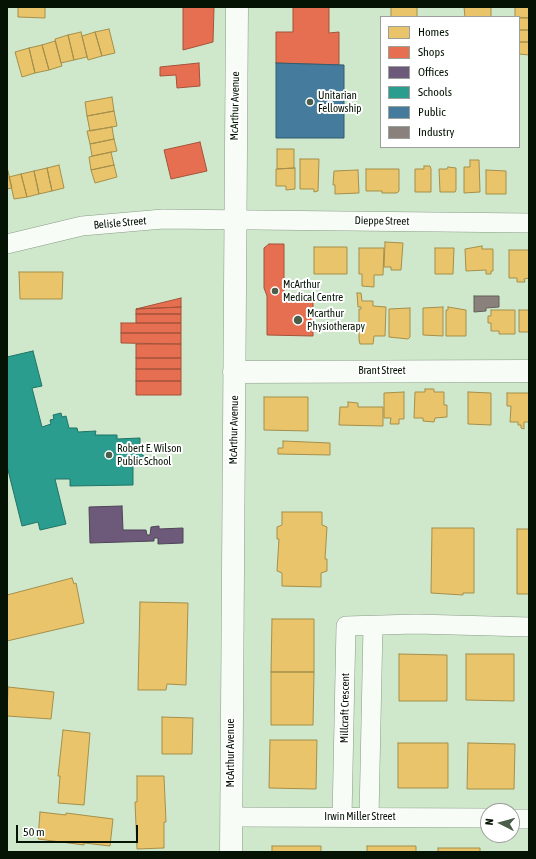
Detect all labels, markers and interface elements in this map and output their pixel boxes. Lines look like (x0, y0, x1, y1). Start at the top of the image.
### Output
legend (380, 16, 520, 148)
text: Homes (418, 25, 449, 39)
text: Shops (418, 45, 444, 59)
text: Offices (418, 65, 448, 79)
street label: McArthur Avenue (228, 71, 242, 141)
text: Schools (418, 85, 452, 99)
place label: Unitarian Fellowship (318, 89, 362, 115)
marker: Unitarian Fellowship (305, 97, 315, 107)
text: Public (418, 105, 446, 119)
text: Industry (418, 125, 455, 139)
street label: Belisle Street (93, 214, 147, 232)
street label: Dieppe Street (355, 214, 409, 228)
place label: McArthur Medical Centre (283, 278, 343, 304)
marker: McArthur Medical Centre (270, 286, 280, 296)
place label: Mcarthur Physiotherapy (307, 307, 365, 333)
marker: Mcarthur Physiotherapy (292, 314, 304, 326)
street label: Brant Street (358, 364, 406, 378)
street label: McArthur Avenue (227, 395, 241, 465)
place label: Robert E. Wilson Public School (117, 442, 182, 468)
marker: Robert E. Wilson Public School (104, 450, 114, 460)
street label: Millcraft Crescent (338, 673, 352, 743)
street label: McArthur Avenue (224, 719, 238, 787)
north arrow (480, 803, 520, 843)
street label: Irwin Miller Street (324, 810, 396, 824)
scale bar (18, 817, 140, 843)
text: N (483, 818, 495, 826)
text: 50 m (23, 825, 45, 839)

